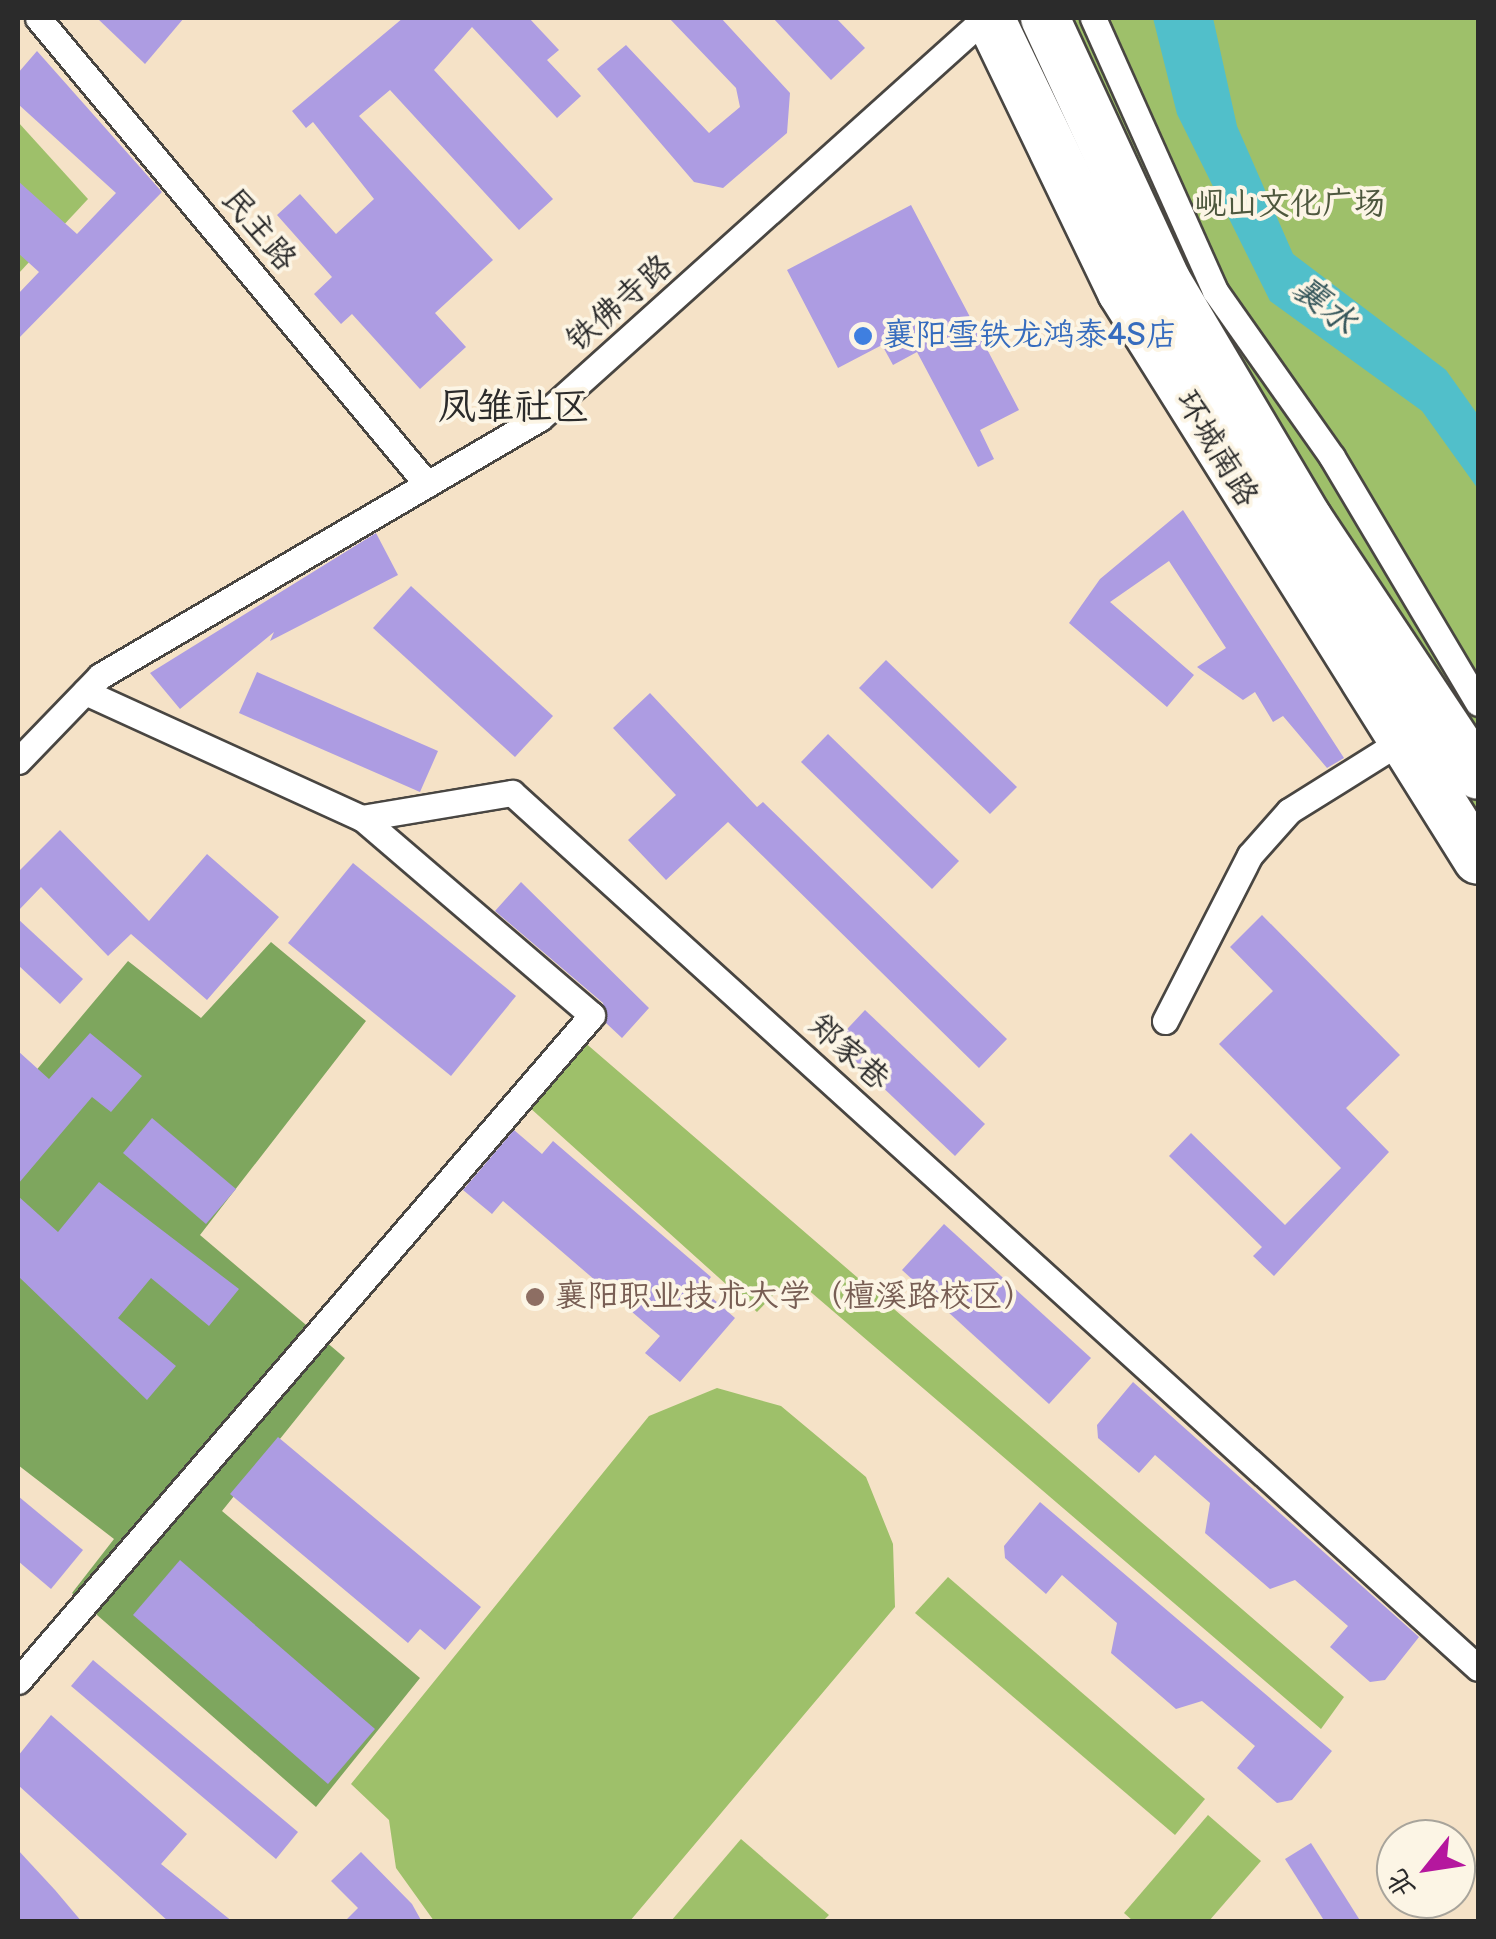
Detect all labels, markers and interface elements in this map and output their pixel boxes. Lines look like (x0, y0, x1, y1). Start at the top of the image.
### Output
street label: 民主路 (212, 181, 304, 279)
park label: 岘山文化广场 (1194, 186, 1386, 224)
street label: 铁佛寺路 (559, 248, 681, 360)
water label: 襄水 (1284, 268, 1364, 344)
place label: 襄阳雪铁龙鸿泰4S店 (883, 317, 1178, 355)
marker: 襄阳雪铁龙鸿泰4S店 (852, 325, 874, 347)
street label: 环城南路 (1167, 384, 1265, 514)
district label: 凤雏社区 (438, 385, 590, 431)
street label: 郑家巷 (799, 1007, 897, 1099)
place label: 襄阳职业技术大学（檀溪路校区） (555, 1278, 1035, 1316)
marker: 襄阳职业技术大学（檀溪路校区） (524, 1286, 546, 1308)
north arrow (1376, 1819, 1476, 1919)
text: 北 (1380, 1863, 1423, 1904)

